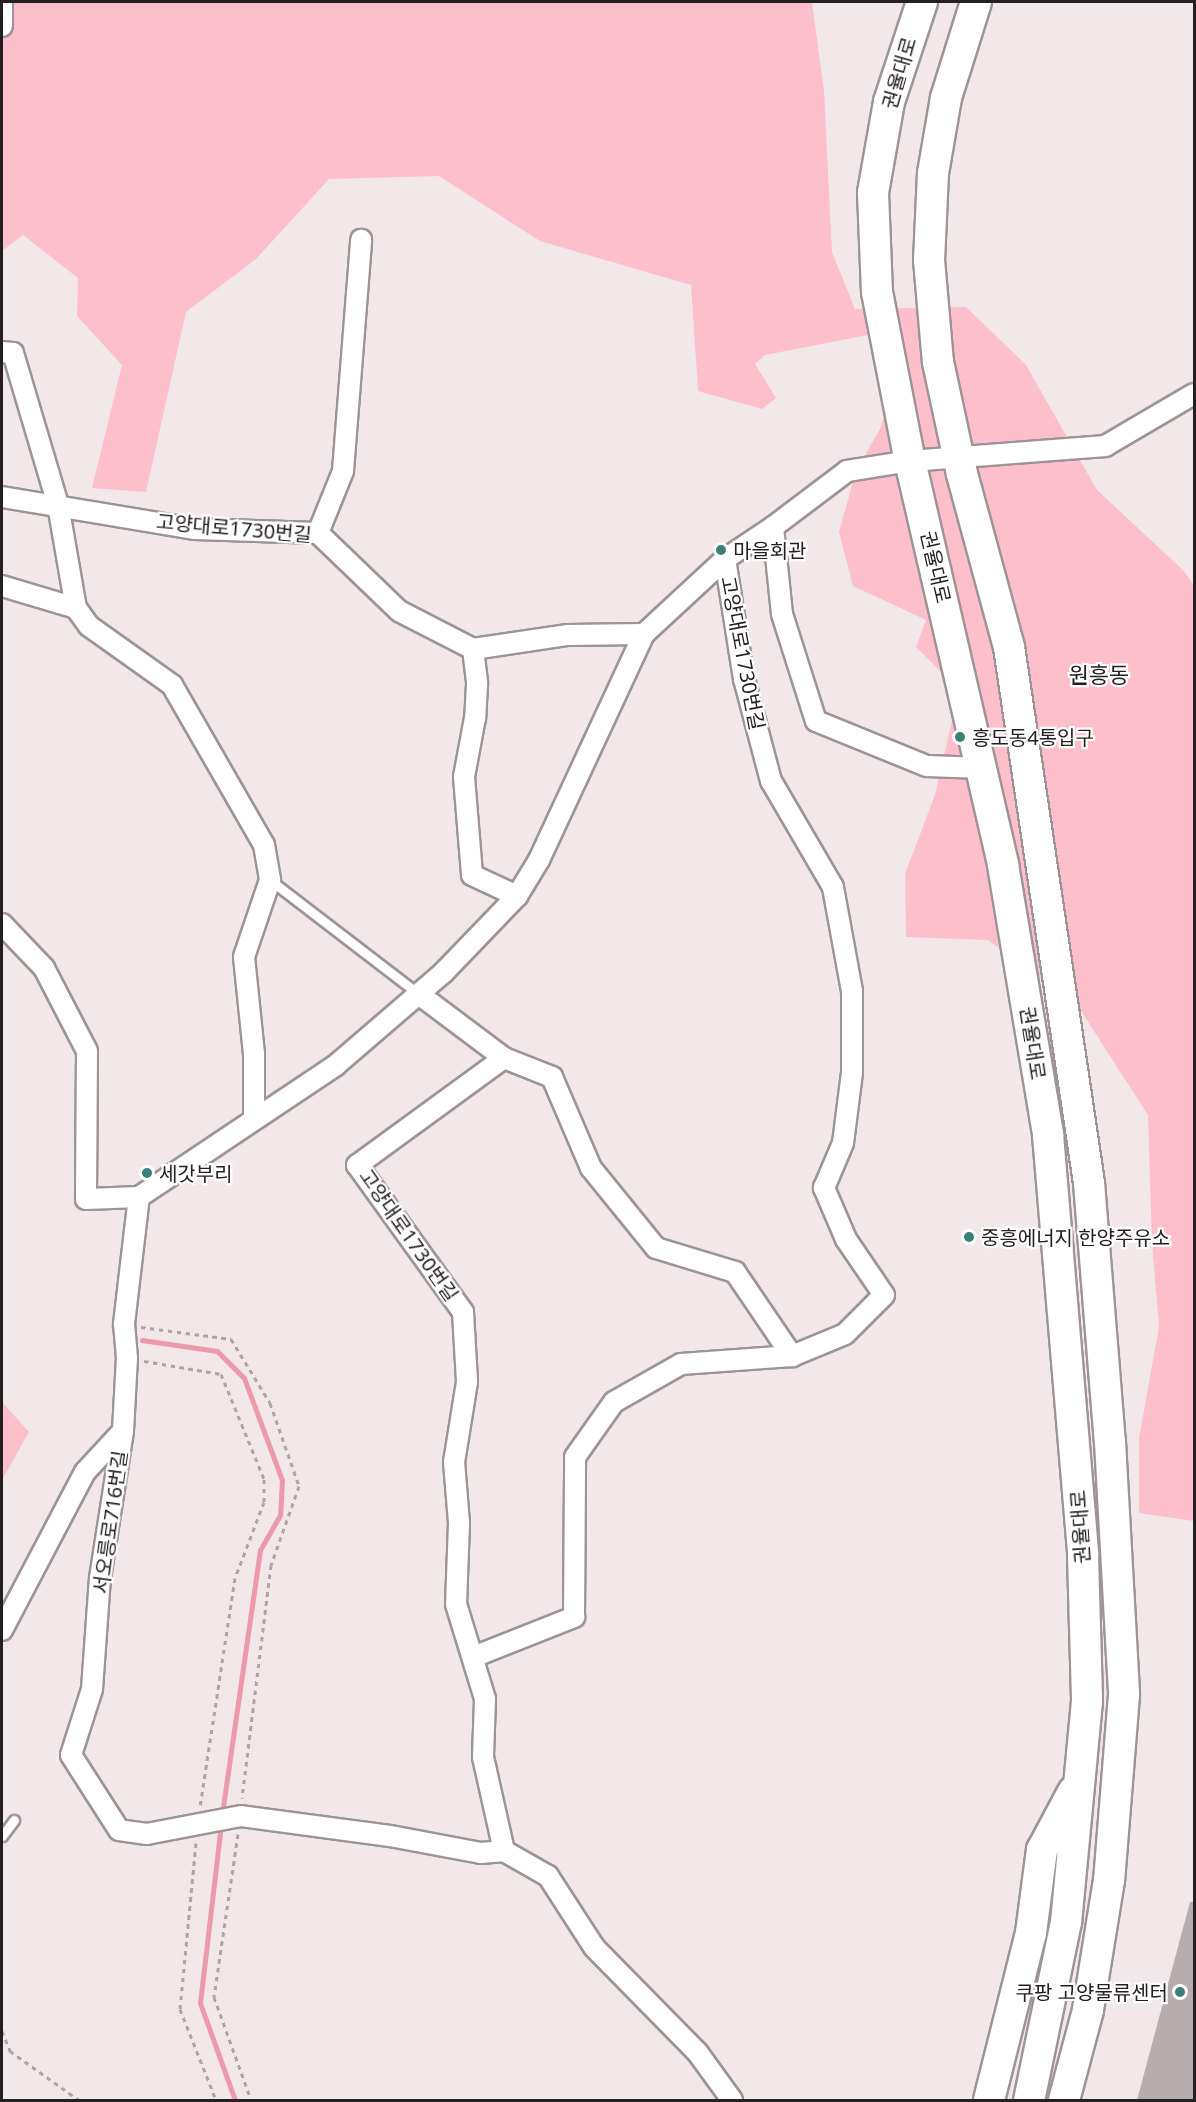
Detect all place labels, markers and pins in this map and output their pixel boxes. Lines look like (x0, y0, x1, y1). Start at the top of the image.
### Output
place label: 마을회관 (733, 538, 807, 562)
marker: 마을회관 (714, 543, 728, 557)
place label: 흥도동4통입구 (972, 725, 1094, 749)
marker: 흥도동4통입구 (953, 730, 967, 744)
place label: 세갓부리 (159, 1161, 233, 1185)
marker: 세갓부리 (140, 1166, 154, 1180)
place label: 중흥에너지 한양주유소 (981, 1225, 1170, 1249)
marker: 중흥에너지 한양주유소 (962, 1230, 976, 1244)
place label: 쿠팡 고양물류센터 (1016, 1980, 1168, 2004)
marker: 쿠팡 고양물류센터 (1173, 1985, 1187, 1999)

